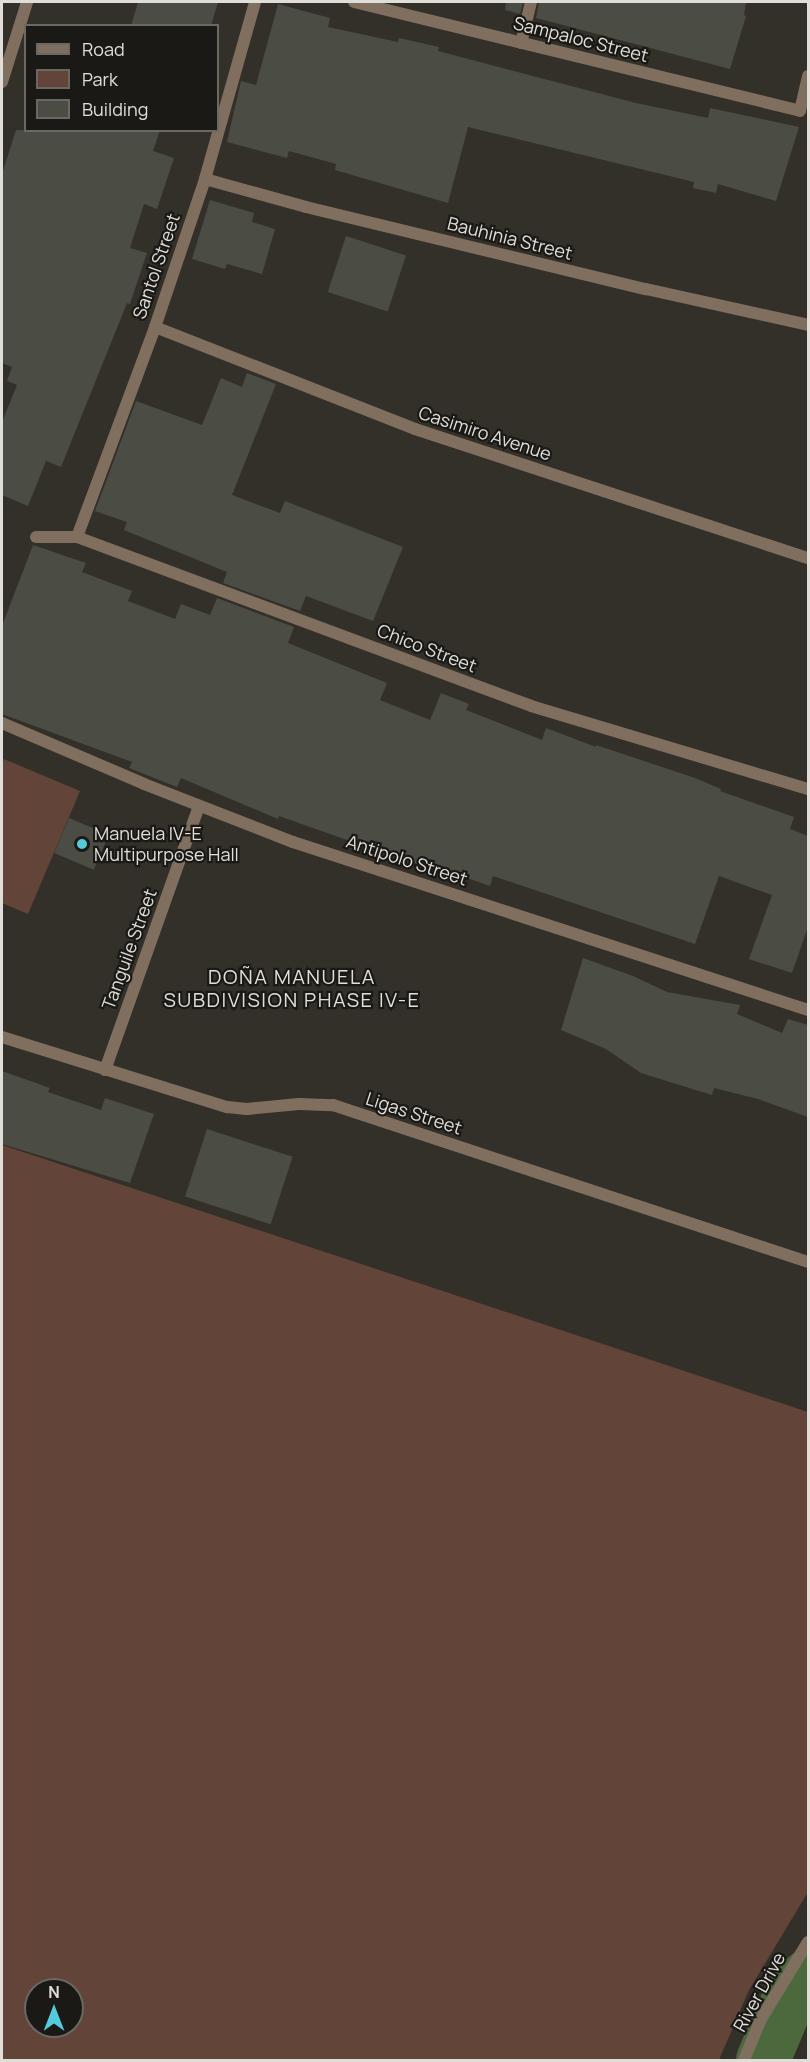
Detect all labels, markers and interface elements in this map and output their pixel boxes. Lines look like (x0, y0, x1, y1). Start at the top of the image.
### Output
street label: Sampaloc Street (511, 12, 651, 66)
legend (24, 24, 219, 132)
text: Road (82, 37, 125, 61)
text: Park (82, 67, 118, 91)
text: Building (82, 97, 148, 121)
street label: Santol Street (128, 211, 184, 321)
street label: Bauhinia Street (445, 212, 575, 264)
street label: Casimiro Avenue (416, 401, 554, 465)
street label: Chico Street (374, 619, 480, 677)
place label: Manuela IV-E Multipurpose Hall (94, 823, 239, 866)
street label: Antipolo Street (344, 830, 470, 890)
marker: Manuela IV-E Multipurpose Hall (75, 837, 89, 851)
street label: Tanguile Street (97, 886, 161, 1012)
district label: DOÑA MANUELA SUBDIVISION PHASE IV-E (163, 964, 421, 1011)
street label: Ligas Street (363, 1087, 465, 1139)
street label: River Drive (728, 1949, 790, 2035)
north arrow (24, 1978, 84, 2038)
text: N (48, 1981, 60, 2003)

